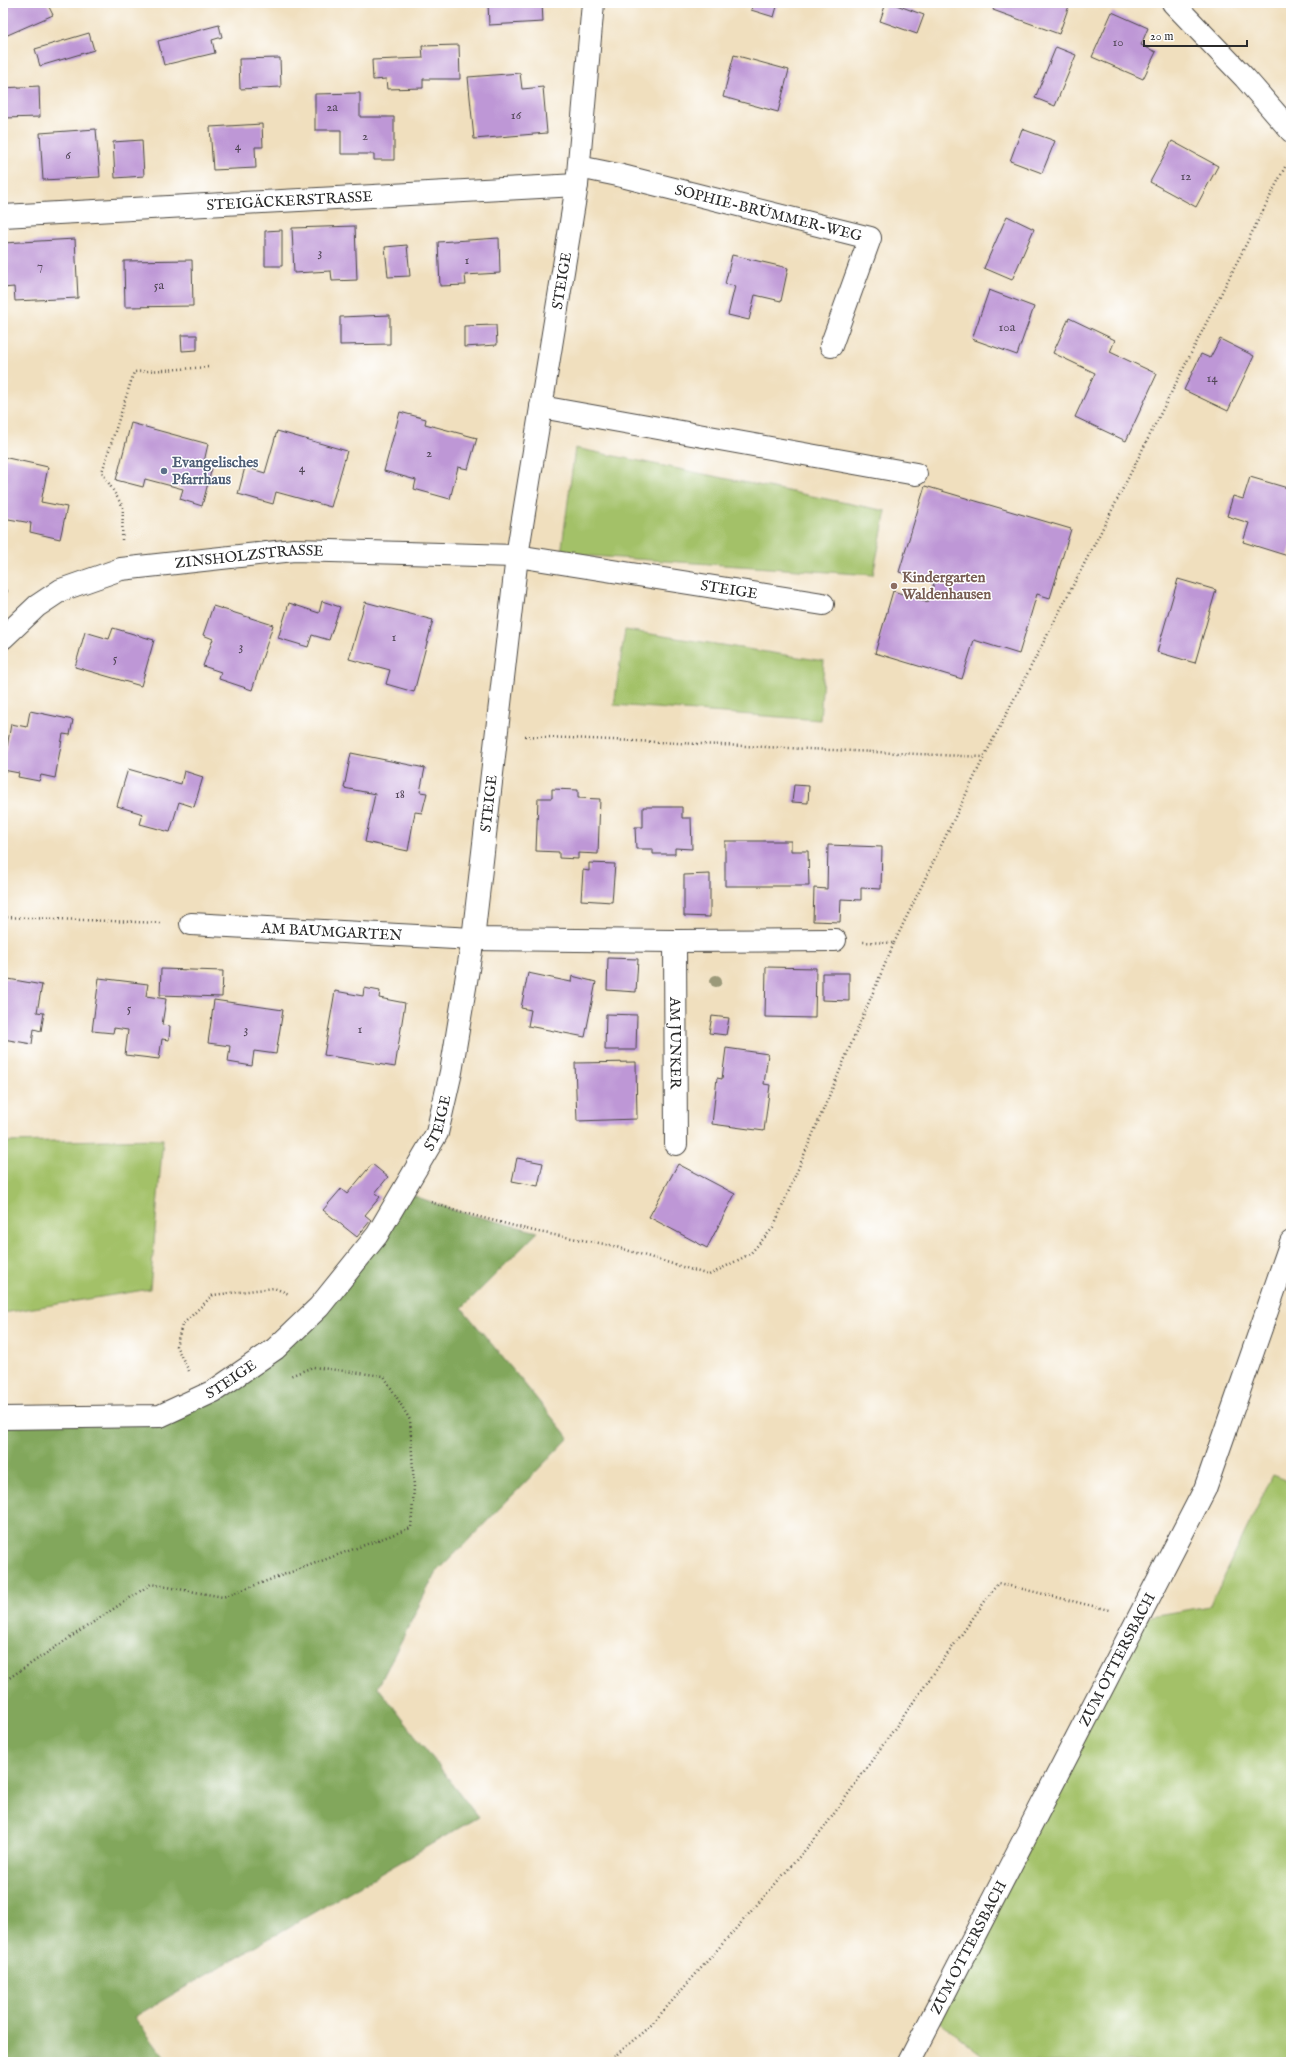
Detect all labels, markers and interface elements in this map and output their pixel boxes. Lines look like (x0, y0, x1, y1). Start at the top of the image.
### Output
scale bar (1144, 22, 1247, 48)
text: 20 m (1150, 29, 1173, 44)
house number: 10 (1112, 34, 1124, 51)
house number: 2a (326, 99, 338, 116)
house number: 16 (511, 107, 522, 124)
house number: 2 (362, 128, 368, 145)
house number: 4 (235, 138, 242, 155)
house number: 6 (65, 147, 71, 164)
house number: 12 (1181, 168, 1191, 185)
street label: SOPHIE-BRÜMMER-WEG (673, 181, 864, 246)
street label: STEIGÄCKERSTRASSE (206, 187, 373, 215)
house number: 3 (318, 244, 323, 261)
street label: STEIGE (548, 251, 576, 311)
house number: 1 (465, 252, 470, 269)
house number: 7 (37, 258, 43, 275)
house number: 5a (154, 277, 165, 294)
house number: 10a (999, 319, 1016, 336)
house number: 14 (1206, 370, 1218, 387)
house number: 2 (426, 445, 432, 462)
place label: Evangelisches Pfarrhaus (172, 453, 259, 489)
house number: 4 (299, 460, 306, 477)
marker: Evangelisches Pfarrhaus (159, 466, 169, 476)
street label: ZINSHOLZSTRASSE (174, 541, 324, 573)
place label: Kindergarten Waldenhausen (901, 568, 991, 604)
street label: STEIGE (699, 576, 759, 604)
marker: Kindergarten Waldenhausen (889, 581, 899, 591)
house number: 1 (392, 629, 397, 646)
house number: 3 (239, 638, 244, 655)
house number: 5 (113, 650, 118, 667)
street label: STEIGE (476, 774, 502, 833)
house number: 18 (395, 786, 405, 803)
street label: AM BAUMGARTEN (260, 919, 403, 945)
street label: AM JUNKER (665, 996, 685, 1090)
house number: 5 (127, 1000, 132, 1017)
house number: 3 (244, 1021, 249, 1038)
house number: 1 (358, 1021, 363, 1038)
street label: STEIGE (420, 1093, 455, 1154)
street label: STEIGE (203, 1356, 260, 1404)
street label: ZUM OTTERSBACH (1075, 1589, 1160, 1730)
street label: ZUM OTTERSBACH (926, 1877, 1011, 2018)

